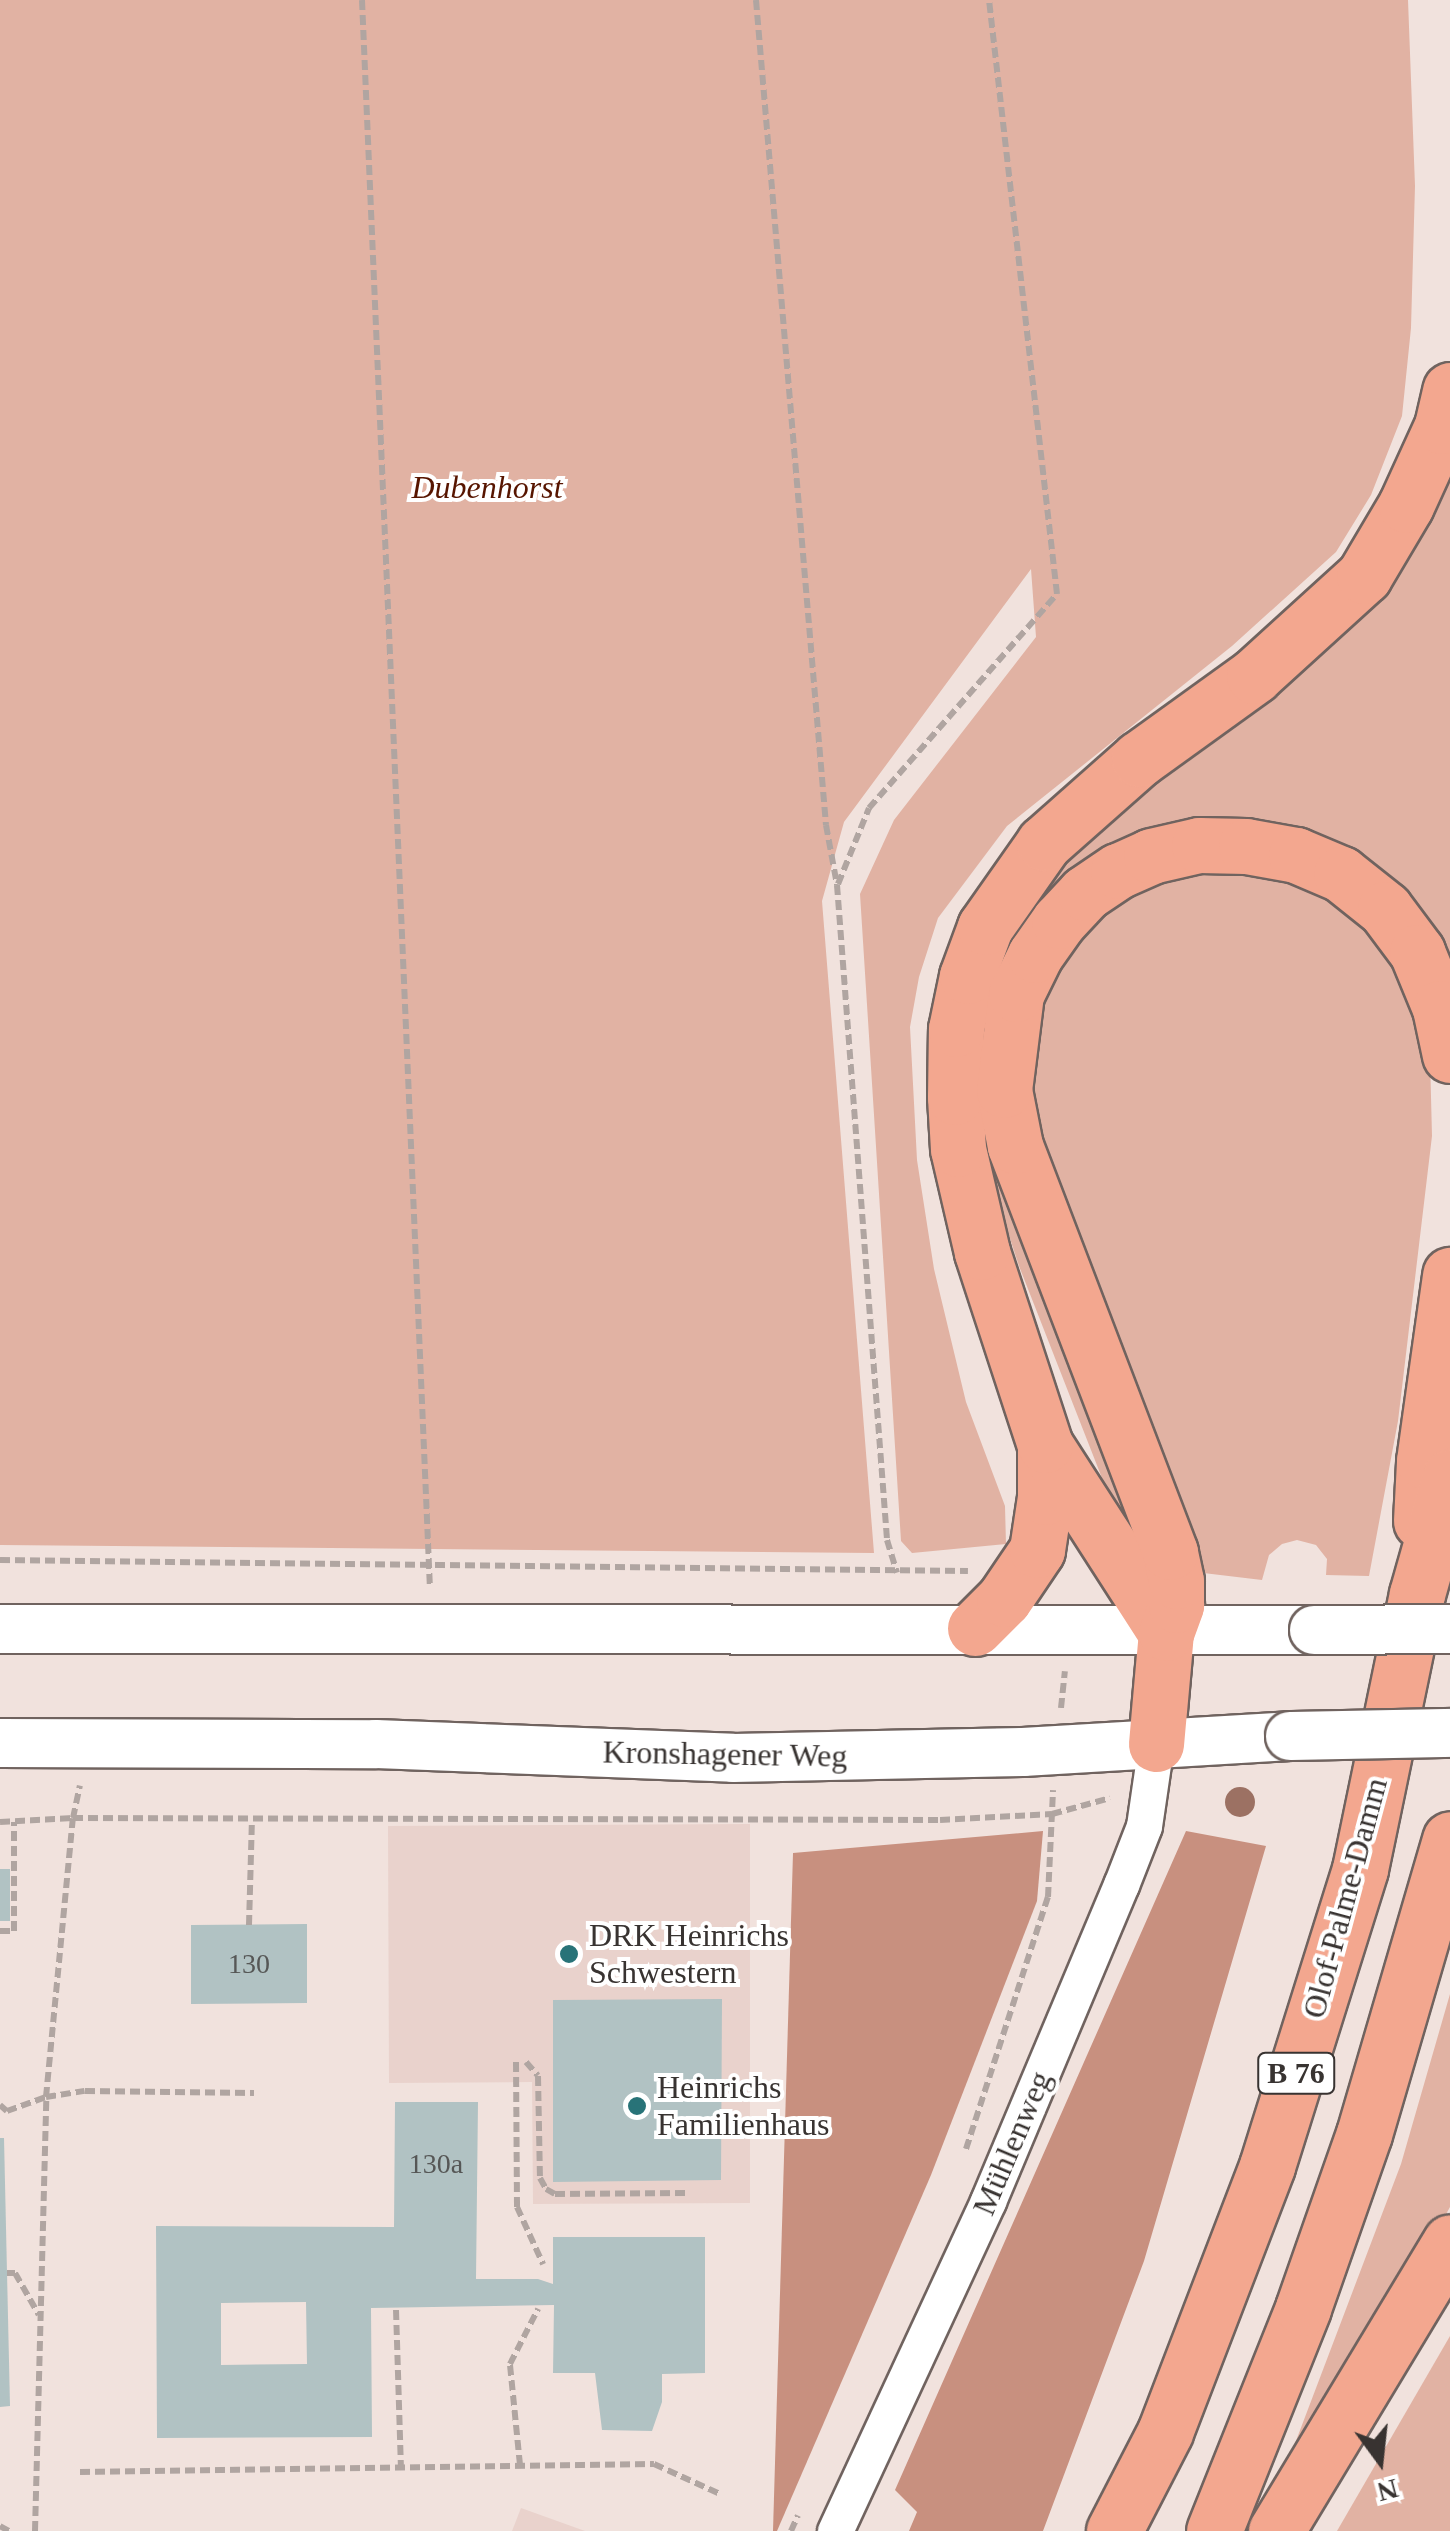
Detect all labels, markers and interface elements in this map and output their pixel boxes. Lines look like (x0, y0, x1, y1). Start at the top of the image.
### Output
park label: Dubenhorst (411, 468, 563, 506)
street label: Kronshagener Weg (602, 1733, 848, 1775)
street label: Olof-Palme-Damm (1294, 1774, 1396, 2022)
place label: DRK Heinrichs Schwestern (589, 1917, 789, 1992)
marker: DRK Heinrichs Schwestern (558, 1943, 580, 1965)
house number: 130 (228, 1947, 270, 1981)
road number: B 76 (1256, 2048, 1336, 2098)
street label: Mühlenweg (964, 2065, 1060, 2221)
place label: Heinrichs Familienhaus (657, 2069, 829, 2144)
marker: Heinrichs Familienhaus (626, 2095, 648, 2117)
house number: 130a (409, 2147, 463, 2181)
north arrow (1330, 2411, 1430, 2511)
text: N (1374, 2473, 1402, 2508)

